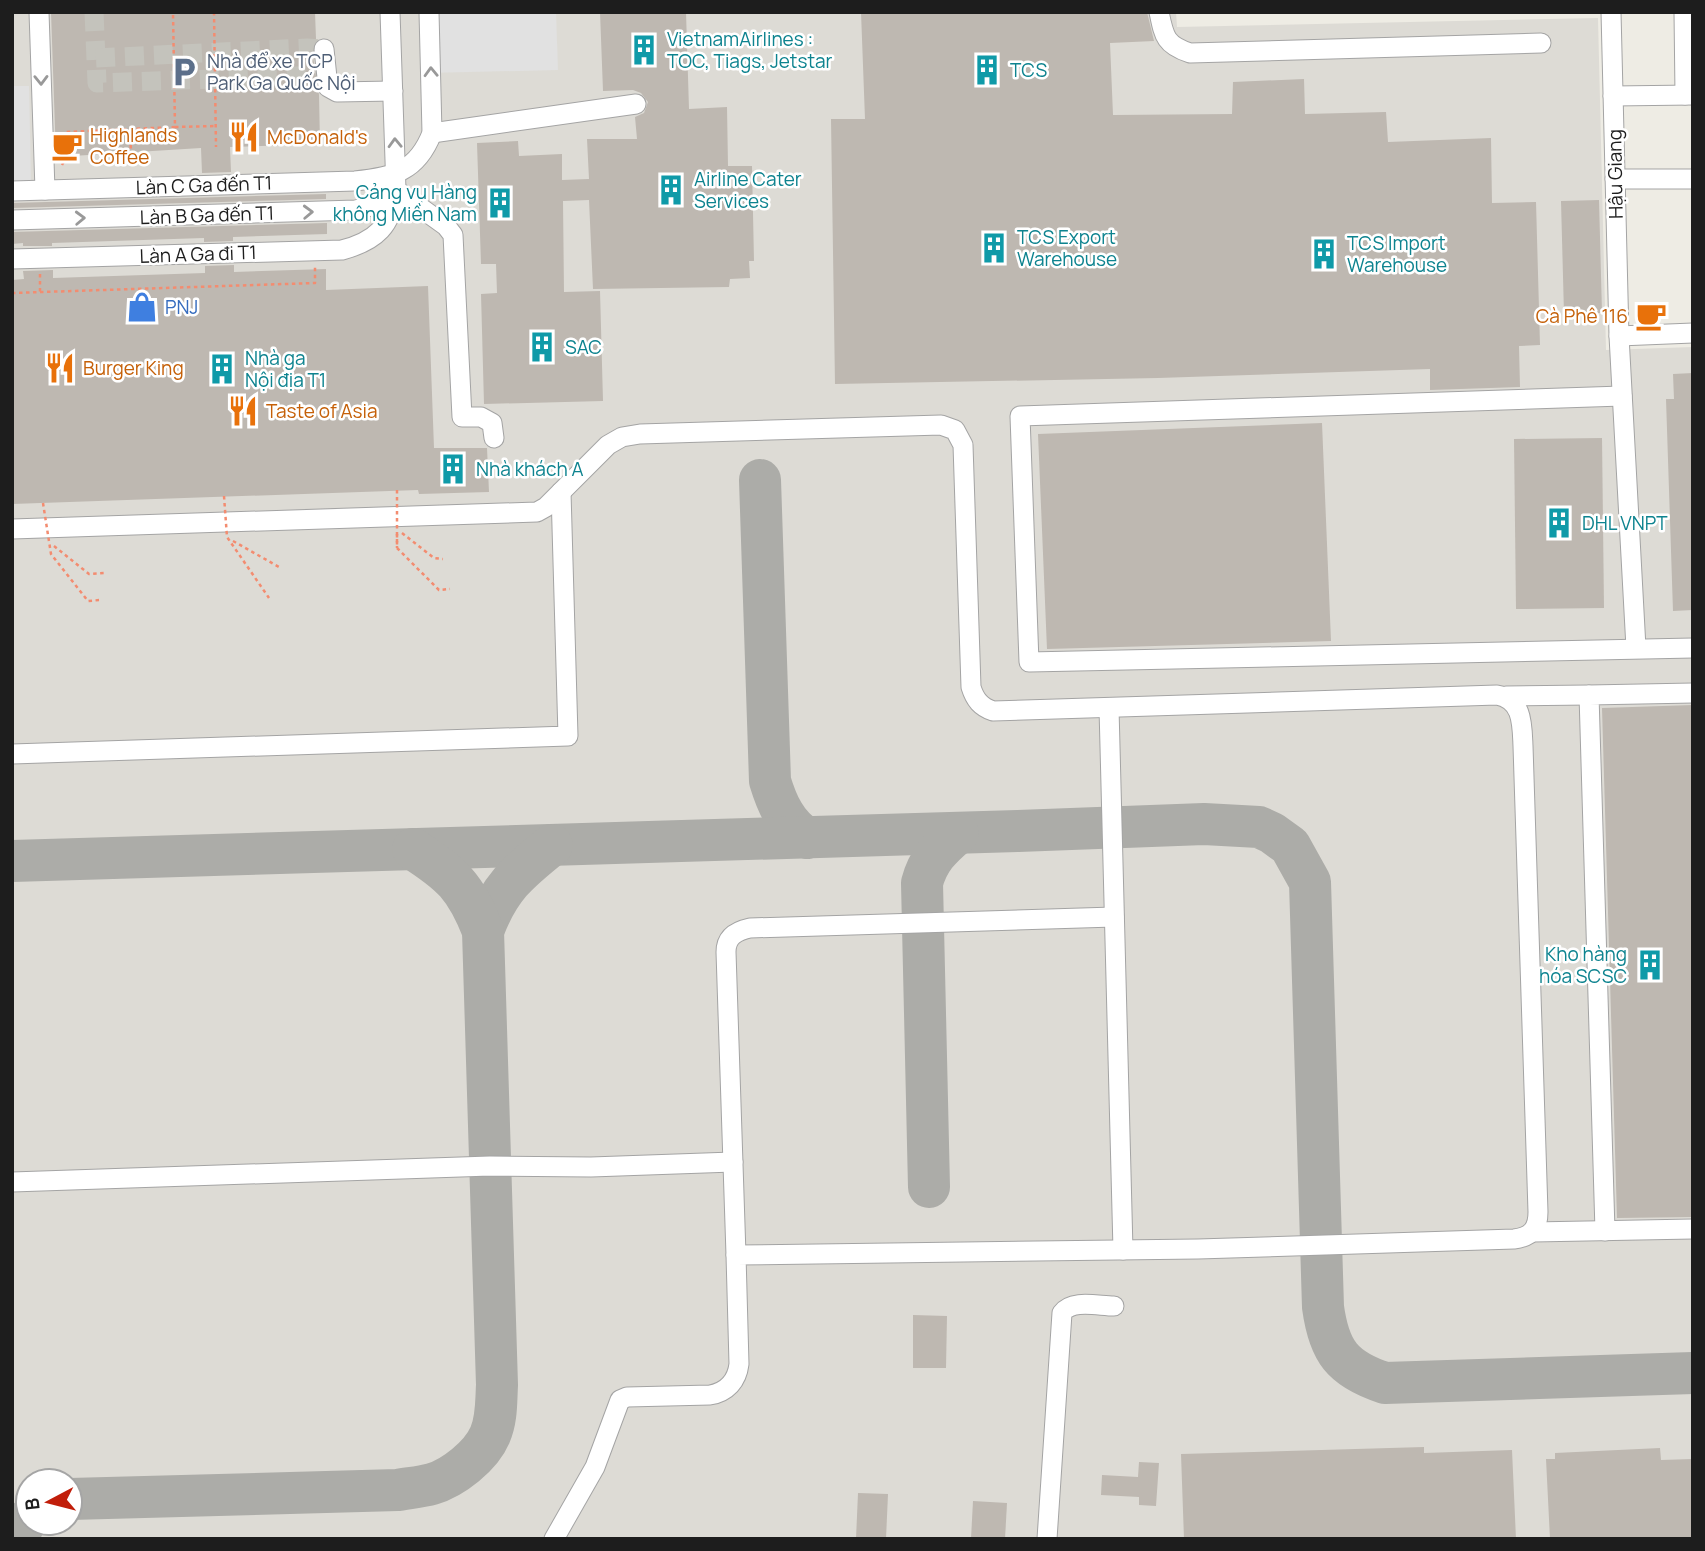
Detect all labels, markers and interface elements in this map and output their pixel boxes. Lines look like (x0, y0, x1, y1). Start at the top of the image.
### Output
place label: VietnamAirlines : TOC, Tiags, Jetstar (667, 26, 833, 74)
building icon: VietnamAirlines : TOC, Tiags, Jetstar (627, 33, 661, 67)
place label: Nhà để xe TCP Park Ga Quốc Nội (207, 48, 356, 96)
building icon: TCS (970, 53, 1004, 87)
parking icon: Nhà để xe TCP Park Ga Quốc Nội (167, 55, 201, 89)
place label: TCS (1010, 57, 1047, 83)
one-way arrow (424, 66, 439, 77)
one-way arrow (33, 75, 48, 86)
restaurant icon: McDonald's (227, 120, 261, 154)
place label: Highlands Coffee (90, 122, 177, 170)
place label: McDonald's (267, 124, 368, 150)
cafe icon: Highlands Coffee (50, 129, 84, 163)
street label: Hậu Giang (1601, 129, 1629, 219)
one-way arrow (387, 138, 403, 148)
place label: Airline Cater Services (694, 166, 802, 214)
street label: Làn C Ga đến T1 (135, 170, 273, 200)
building icon: Airline Cater Services (654, 173, 688, 207)
place label: Cảng vụ Hàng không Miền Nam (333, 179, 477, 227)
building icon: Cảng vụ Hàng không Miền Nam (483, 186, 517, 220)
street label: Làn B Ga đến T1 (139, 200, 275, 230)
one-way arrow (303, 204, 314, 219)
one-way arrow (75, 211, 86, 226)
place label: TCS Export Warehouse (1017, 224, 1117, 272)
place label: TCS Import Warehouse (1347, 230, 1447, 278)
building icon: TCS Export Warehouse (977, 231, 1011, 265)
building icon: TCS Import Warehouse (1307, 237, 1341, 271)
street label: Làn A Ga đi T1 (139, 239, 257, 269)
shop icon: PNJ (125, 290, 159, 324)
place label: PNJ (165, 294, 198, 320)
cafe icon: Cà Phê 116 (1634, 299, 1668, 333)
place label: Cà Phê 116 (1536, 303, 1628, 329)
building icon: SAC (525, 330, 559, 364)
place label: SAC (565, 334, 602, 360)
place label: Nhà ga Nội địa T1 (245, 345, 326, 393)
restaurant icon: Burger King (43, 351, 77, 385)
building icon: Nhà ga Nội địa T1 (205, 352, 239, 386)
place label: Burger King (83, 355, 184, 381)
restaurant icon: Taste of Asia (226, 394, 260, 428)
place label: Taste of Asia (266, 398, 377, 424)
building icon: Nhà khách A (436, 452, 470, 486)
place label: Nhà khách A (476, 456, 584, 482)
building icon: DHL VNPT (1542, 506, 1576, 540)
place label: DHL VNPT (1582, 510, 1668, 536)
place label: Kho hàng hóa SCSC (1539, 941, 1627, 989)
building icon: Kho hàng hóa SCSC (1633, 948, 1667, 982)
north arrow (14, 1467, 84, 1537)
text: B (18, 1497, 46, 1512)

